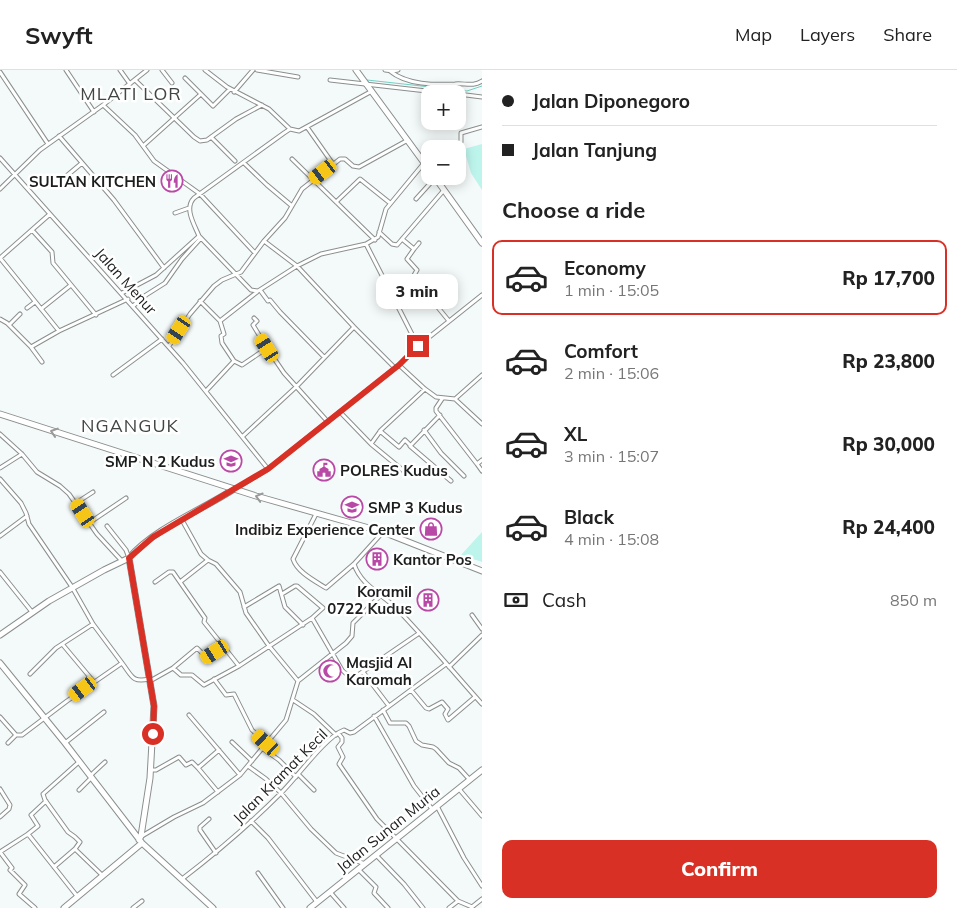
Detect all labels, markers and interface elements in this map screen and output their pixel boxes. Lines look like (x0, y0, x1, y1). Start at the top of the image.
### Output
text: Swyft (25, 20, 93, 50)
text: Map (735, 23, 772, 46)
text: Layers (800, 23, 855, 46)
text: Share (883, 23, 932, 46)
district label: MLATI LOR (80, 82, 182, 105)
map controls (421, 85, 466, 185)
button: + (421, 85, 466, 130)
text: Jalan Diponegoro (532, 89, 690, 113)
text: Jalan Tanjung (532, 138, 657, 162)
button: − (421, 140, 466, 185)
car (306, 157, 339, 187)
restaurant icon: SULTAN KITCHEN (160, 169, 184, 193)
place label: SULTAN KITCHEN (29, 172, 156, 191)
text: Choose a ride (502, 196, 645, 224)
street label: Jalan Menur (91, 244, 161, 319)
icon: car (504, 255, 549, 300)
text: Economy (564, 256, 646, 280)
text: Rp 17,700 (842, 266, 935, 290)
callout: 3 min (377, 274, 459, 308)
text: 1 min · 15:05 (564, 280, 659, 300)
text: 3 min (396, 281, 438, 301)
car (164, 313, 193, 347)
car (252, 331, 281, 365)
route end (407, 335, 429, 357)
icon: car (504, 338, 549, 383)
text: Comfort (564, 339, 638, 363)
text: Rp 23,800 (842, 349, 935, 373)
text: 2 min · 15:06 (564, 363, 659, 383)
district label: NGANGUK (81, 414, 179, 437)
icon: car (504, 421, 549, 466)
text: XL (564, 422, 587, 446)
one-way arrow (51, 428, 59, 438)
text: Rp 30,000 (842, 432, 935, 456)
text: 3 min · 15:07 (564, 446, 659, 466)
school or university icon: SMP N 2 Kudus (219, 449, 243, 473)
place label: SMP N 2 Kudus (105, 452, 215, 471)
public building icon: POLRES Kudus (312, 458, 336, 482)
place label: POLRES Kudus (340, 461, 448, 480)
one-way arrow (255, 492, 263, 502)
school or university icon: SMP 3 Kudus (340, 495, 364, 519)
car (68, 496, 97, 530)
place label: SMP 3 Kudus (368, 498, 462, 517)
icon: car (504, 504, 549, 549)
text: Black (564, 505, 614, 529)
text: Rp 24,400 (842, 515, 935, 539)
shop icon: Indibiz Experience Center (419, 517, 443, 541)
place label: Indibiz Experience Center (235, 520, 415, 539)
text: 4 min · 15:08 (564, 529, 659, 549)
building icon: Kantor Pos (365, 547, 389, 571)
place label: Kantor Pos (393, 550, 472, 569)
place label: Koramil 0722 Kudus (327, 582, 412, 618)
icon: cash (502, 586, 530, 614)
building icon: Koramil 0722 Kudus (416, 588, 440, 612)
text: Cash (542, 588, 587, 612)
text: 850 m (890, 590, 937, 610)
car (198, 638, 231, 666)
place label: Masjid Al Karomah (346, 653, 412, 689)
mosque icon: Masjid Al Karomah (318, 659, 342, 683)
car (66, 674, 99, 704)
route start (142, 723, 164, 745)
street label: Jalan Kramat Kecil (229, 725, 331, 827)
car (249, 727, 282, 759)
street label: Jalan Sunan Muria (333, 782, 443, 876)
button: Confirm (502, 840, 937, 898)

